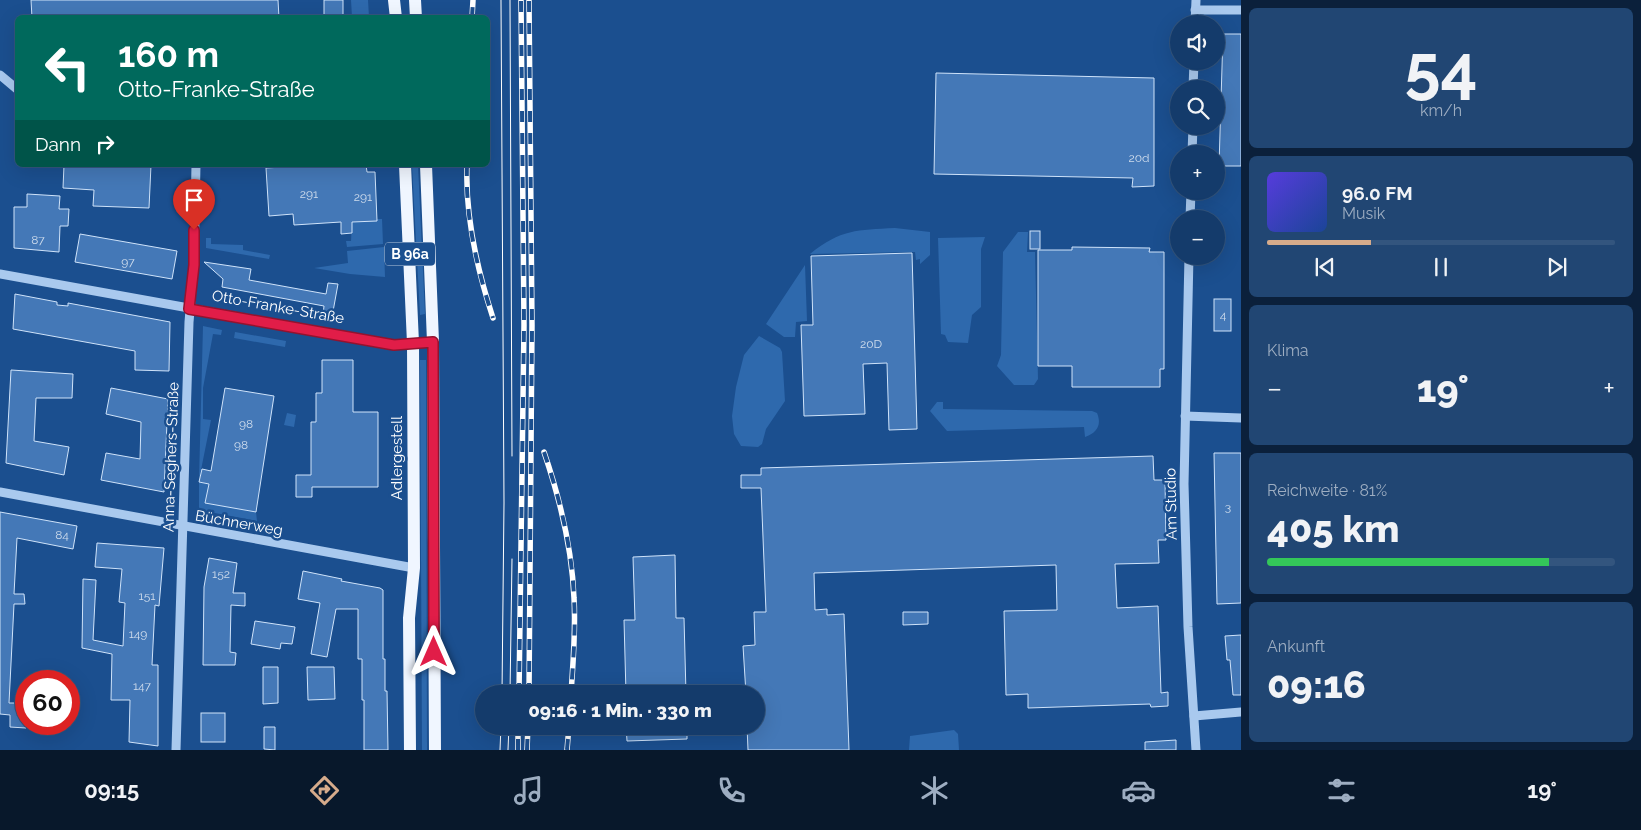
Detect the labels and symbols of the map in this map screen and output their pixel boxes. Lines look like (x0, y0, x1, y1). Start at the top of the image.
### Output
house number: 20d (1128, 151, 1150, 165)
pin (173, 179, 215, 230)
house number: 291 (300, 187, 318, 201)
house number: 291 (354, 190, 372, 204)
house number: 87 (31, 233, 45, 247)
road number: B 96a (385, 242, 435, 266)
house number: 97 (121, 255, 135, 269)
street label: Otto-Franke-Straße (210, 287, 346, 328)
house number: 4 (1220, 308, 1227, 322)
house number: 20D (860, 337, 883, 351)
street label: Anna-Seghers-Straße (159, 381, 183, 532)
street label: Adlergestell (388, 415, 406, 500)
house number: 98 (239, 417, 253, 431)
house number: 98 (234, 438, 248, 452)
street label: Am Studio (1161, 468, 1181, 540)
house number: 3 (1225, 500, 1231, 514)
street label: Büchnerweg (194, 506, 284, 540)
house number: 84 (55, 528, 69, 542)
house number: 152 (212, 567, 230, 581)
house number: 151 (139, 589, 155, 603)
position arrow (407, 625, 459, 677)
house number: 149 (129, 627, 147, 641)
speed limit sign: 60 (15, 670, 80, 735)
house number: 147 (133, 679, 152, 693)

